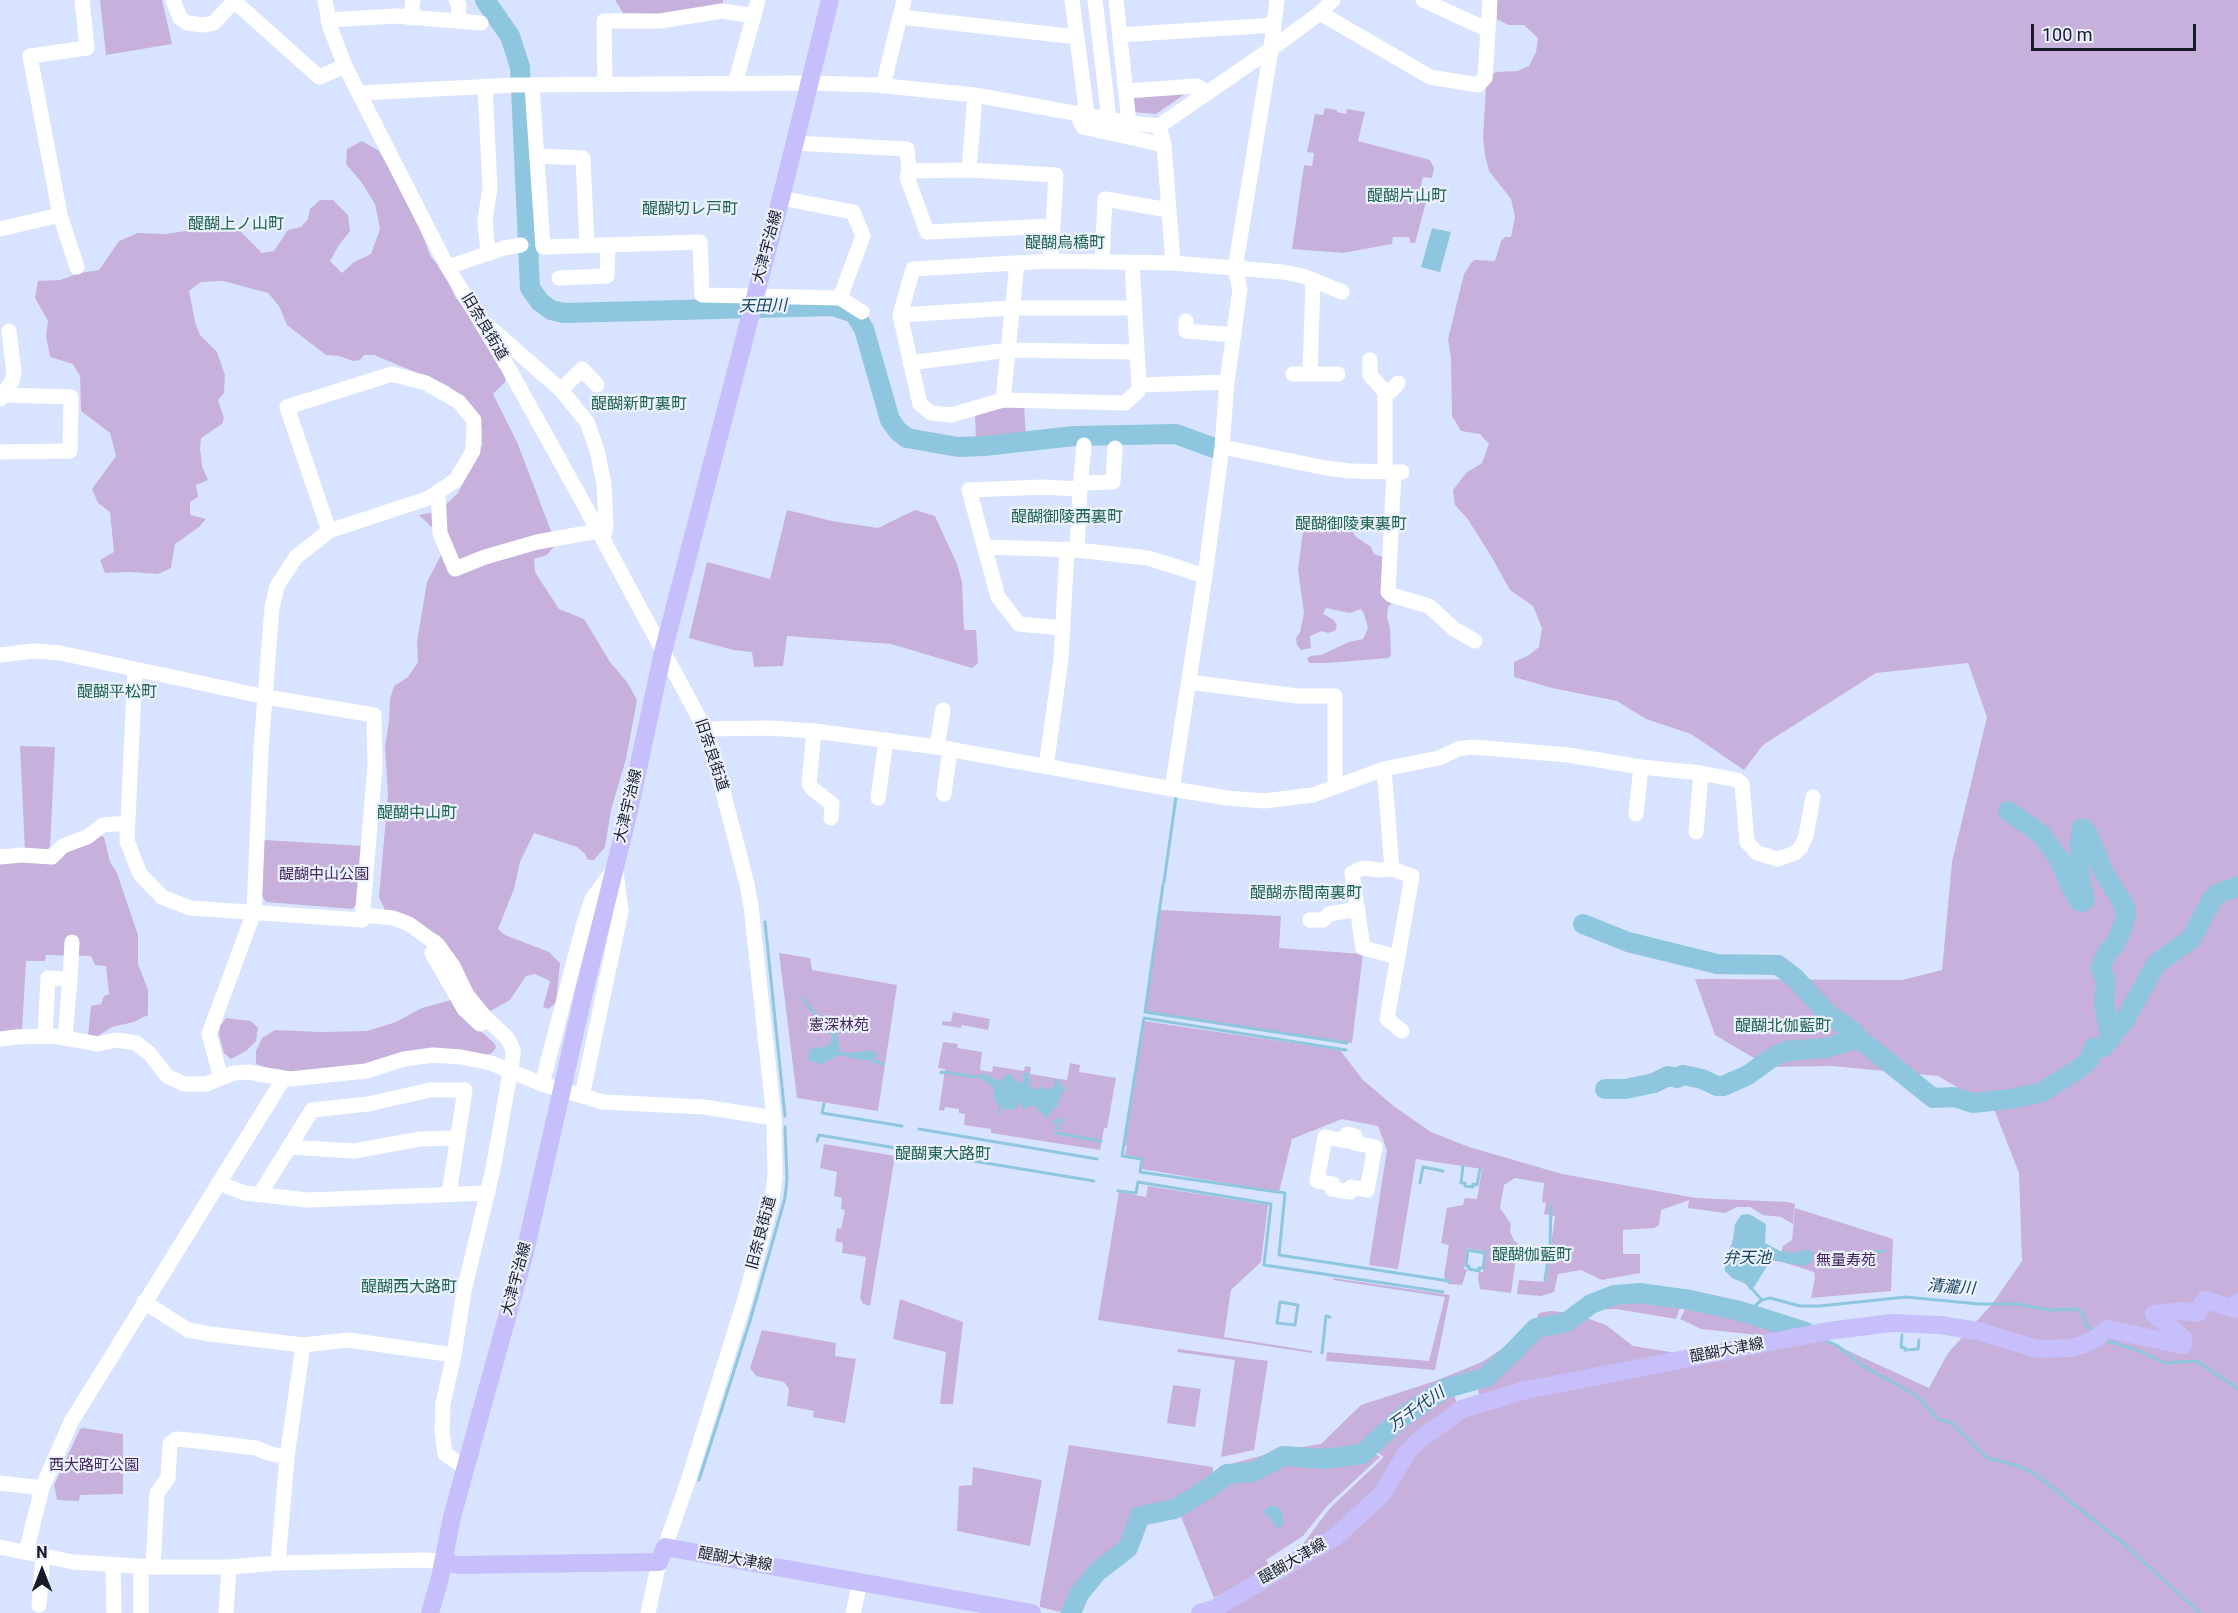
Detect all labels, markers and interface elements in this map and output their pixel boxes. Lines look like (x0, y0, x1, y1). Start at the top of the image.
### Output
scale bar (2034, 12, 2199, 50)
text: 100 m (2042, 24, 2093, 45)
district label: 醍醐片山町 (1367, 187, 1447, 207)
district label: 醍醐切レ戸町 (642, 200, 738, 220)
street label: 大津宇治線 (750, 208, 786, 286)
district label: 醍醐上ノ山町 (188, 215, 284, 235)
district label: 醍醐烏橋町 (1025, 234, 1105, 254)
street label: 旧奈良街道 (457, 290, 511, 364)
water label: 天田川 (739, 297, 787, 317)
district label: 醍醐新町裏町 (591, 395, 687, 415)
district label: 醍醐御陵西裏町 (1011, 508, 1123, 528)
district label: 醍醐御陵東裏町 (1295, 515, 1407, 535)
district label: 醍醐平松町 (77, 683, 157, 703)
street label: 旧奈良街道 (691, 717, 731, 793)
street label: 大津宇治線 (612, 767, 646, 845)
district label: 醍醐中山町 (377, 804, 457, 824)
park label: 醍醐中山公園 (279, 866, 369, 884)
district label: 醍醐赤間南裏町 (1250, 884, 1362, 904)
park label: 憲深林苑 (809, 1017, 869, 1035)
district label: 醍醐北伽藍町 (1735, 1017, 1831, 1037)
district label: 醍醐東大路町 (895, 1145, 991, 1165)
street label: 旧奈良街道 (744, 1194, 780, 1272)
street label: 大津宇治線 (499, 1240, 535, 1318)
district label: 醍醐伽藍町 (1492, 1246, 1572, 1266)
water label: 弁天池 (1723, 1249, 1771, 1269)
park label: 無量寿苑 (1816, 1252, 1876, 1270)
water label: 清瀧川 (1926, 1277, 1976, 1299)
district label: 醍醐西大路町 (361, 1278, 457, 1298)
street label: 醍醐大津線 (1688, 1335, 1766, 1367)
water label: 万千代川 (1385, 1384, 1449, 1436)
park label: 西大路町公園 (49, 1457, 139, 1475)
street label: 醍醐大津線 (1256, 1535, 1330, 1589)
north arrow (12, 1541, 72, 1601)
text: N (36, 1543, 48, 1562)
street label: 醍醐大津線 (697, 1545, 773, 1575)

